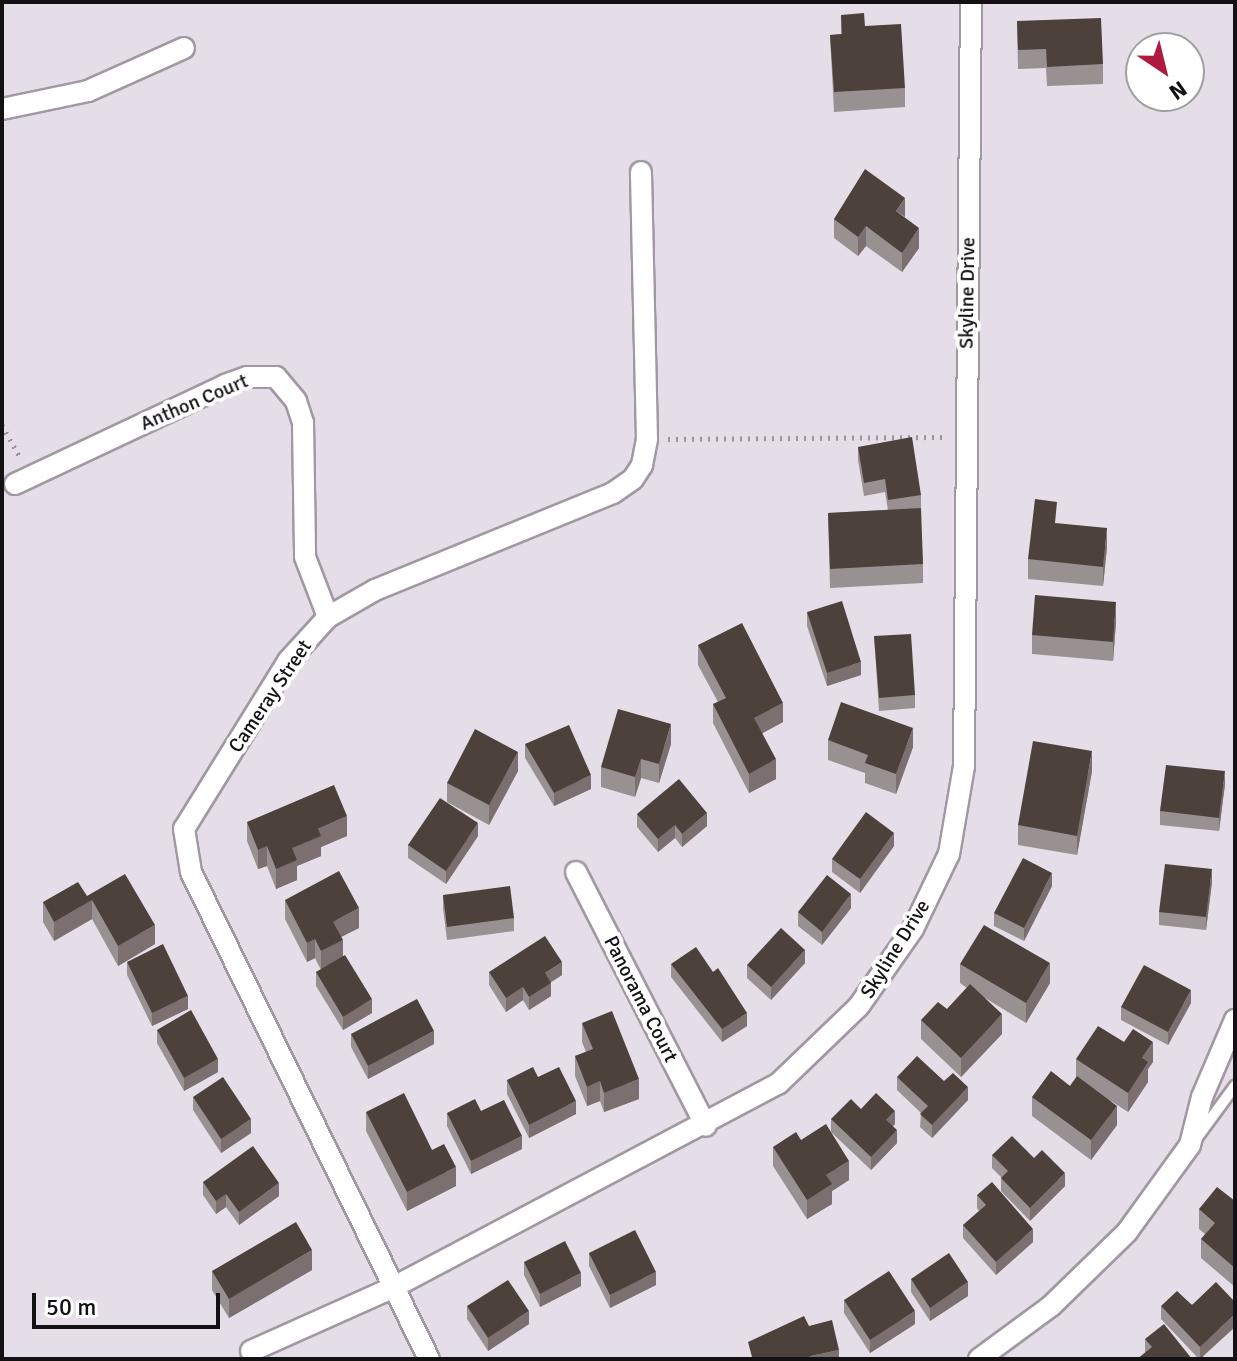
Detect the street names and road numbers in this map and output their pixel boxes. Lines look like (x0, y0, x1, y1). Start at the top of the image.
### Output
street label: Skyline Drive (954, 237, 980, 349)
street label: Anthon Court (136, 369, 252, 435)
street label: Cameray Street (223, 635, 317, 757)
street label: Skyline Drive (855, 895, 935, 1003)
street label: Panorama Court (599, 932, 683, 1066)

